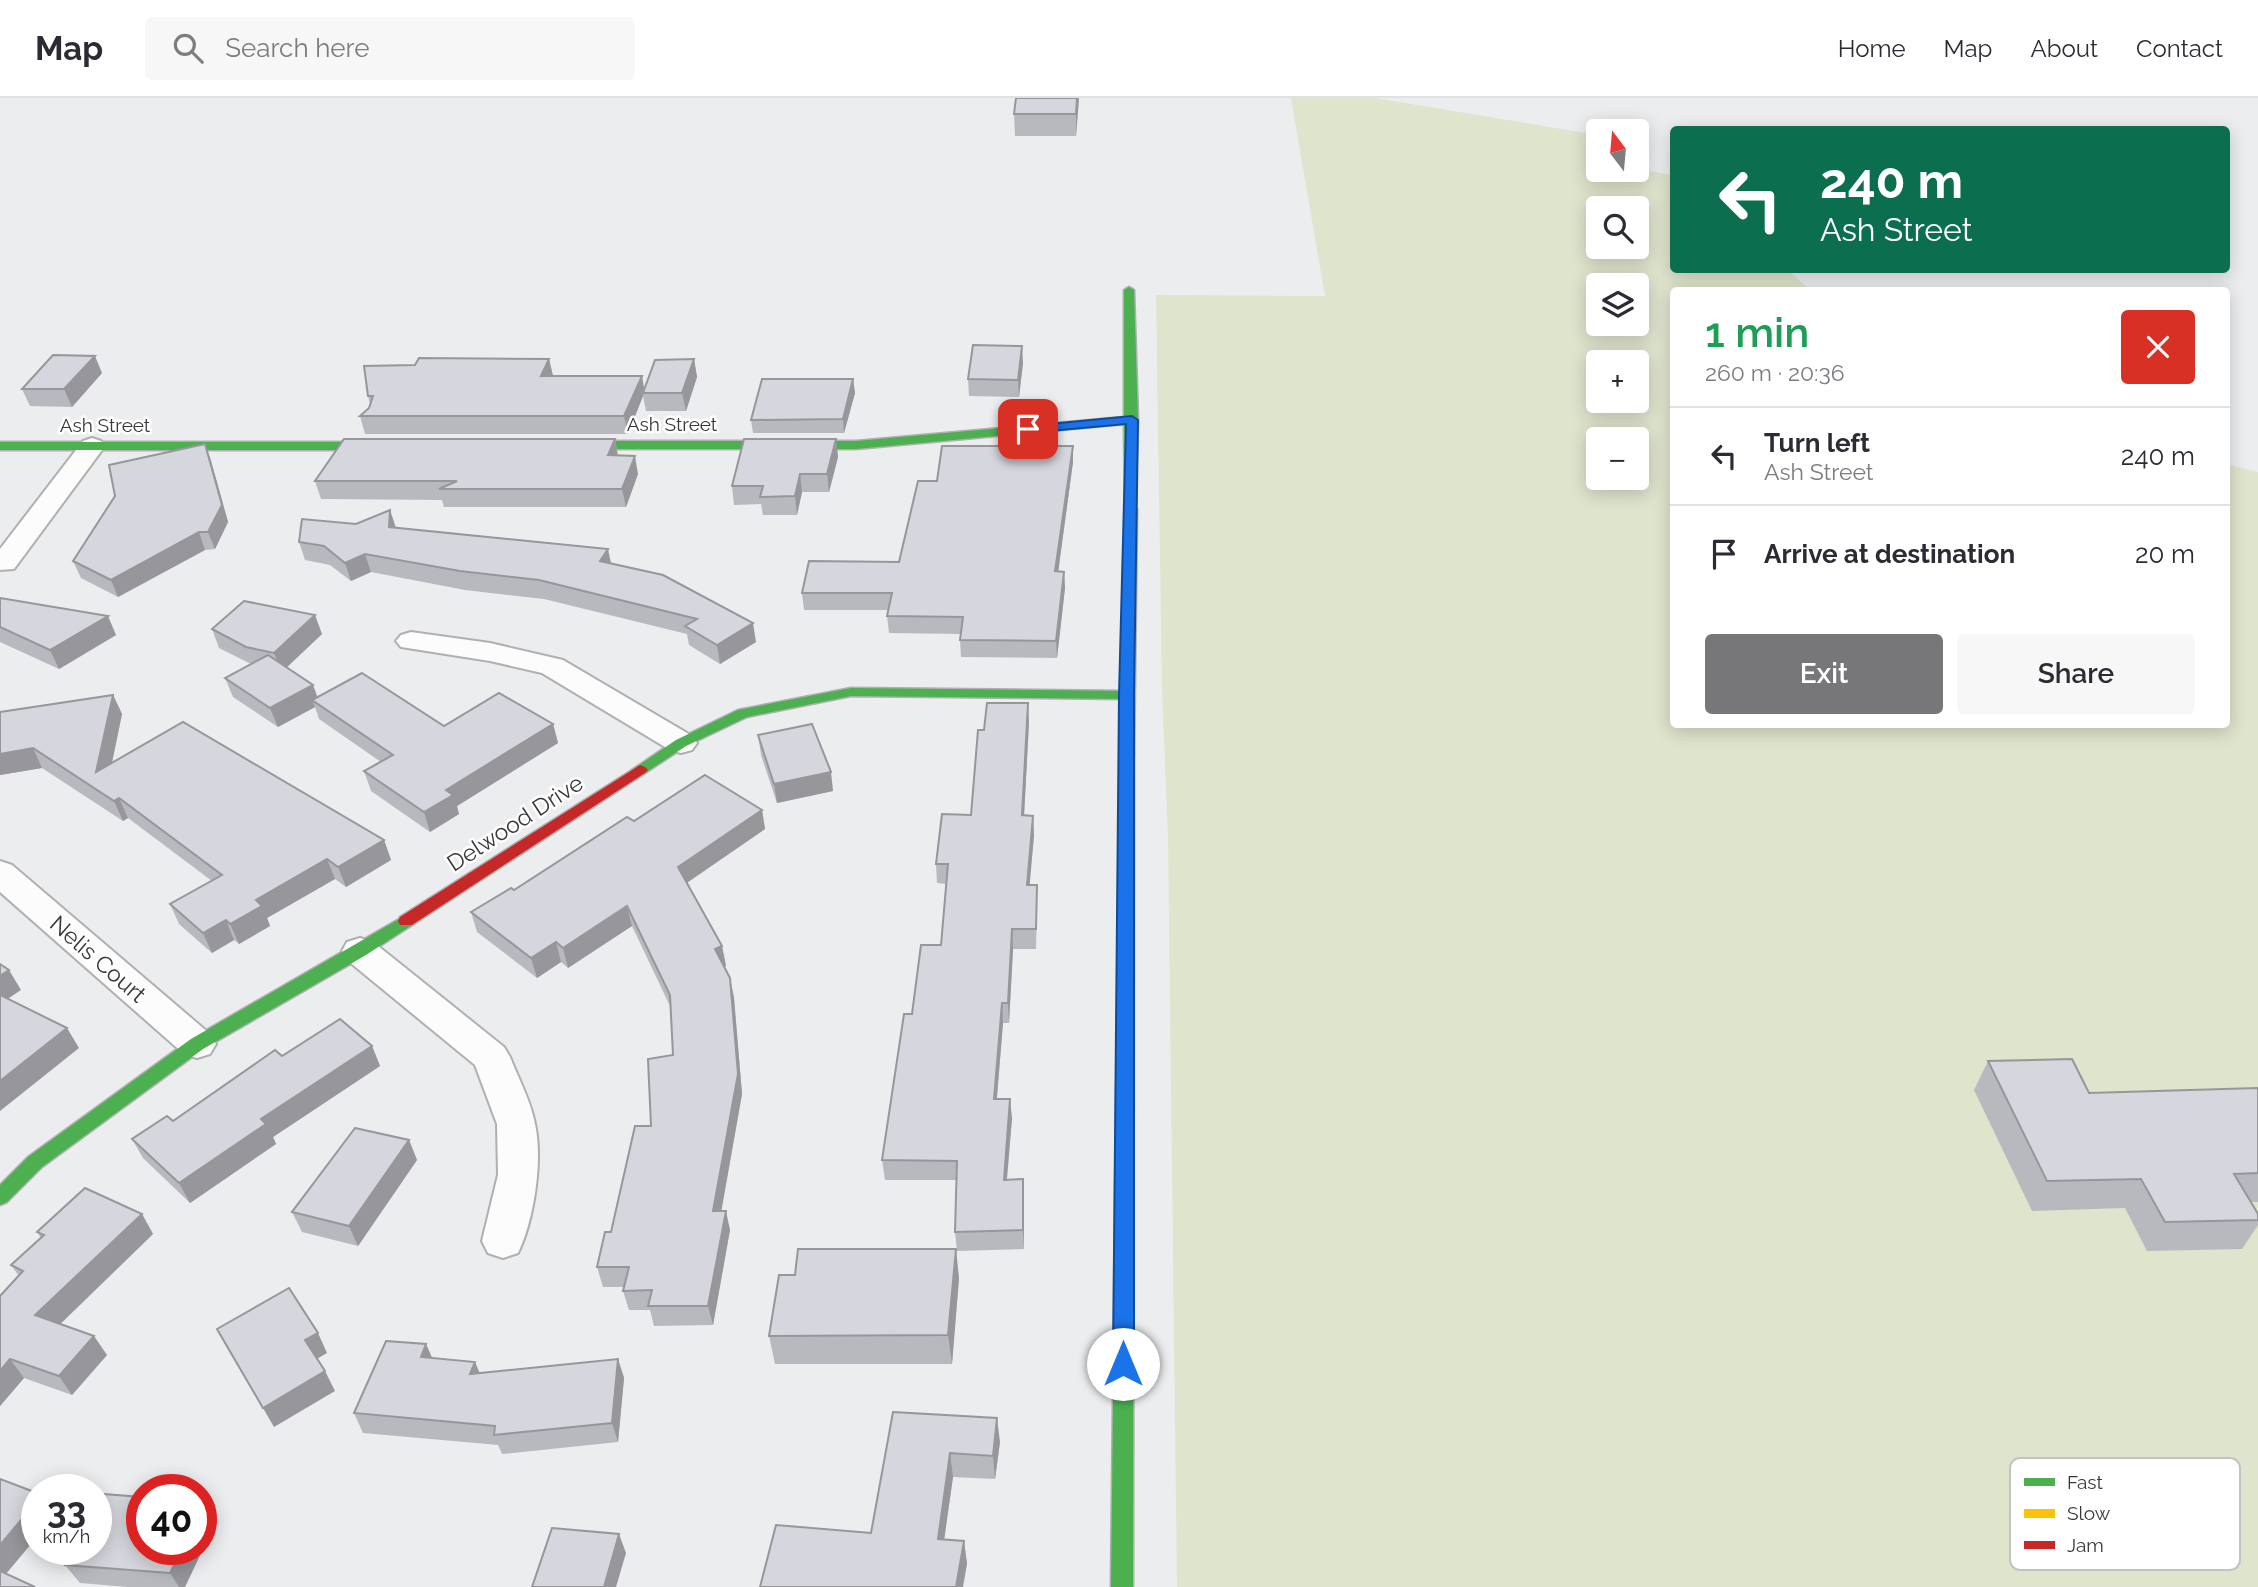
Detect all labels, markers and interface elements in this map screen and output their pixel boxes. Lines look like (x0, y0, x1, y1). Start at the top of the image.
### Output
search box (145, 17, 635, 80)
text: Map (35, 29, 103, 68)
icon: search (169, 29, 207, 67)
text: Search here (225, 33, 370, 63)
text: Home (1838, 34, 1906, 63)
text: Map (1944, 34, 1992, 63)
text: About (2030, 34, 2098, 63)
text: Contact (2136, 34, 2223, 63)
north arrow (1586, 119, 1648, 182)
map controls (1586, 119, 1649, 490)
text: 240 m (1820, 152, 1963, 209)
icon: left (1705, 154, 1796, 245)
button: search (1586, 196, 1649, 259)
text: Ash Street (1820, 211, 1972, 248)
button: layers (1586, 273, 1649, 336)
text: 1 min (1705, 308, 1809, 357)
button: close (2121, 310, 2195, 384)
button: + (1586, 350, 1649, 413)
text: 260 m · 20:36 (1705, 359, 1845, 386)
pin (998, 399, 1058, 459)
icon: arrive (1009, 410, 1047, 448)
street label: Ash Street (627, 413, 718, 435)
street label: Ash Street (60, 414, 151, 436)
button: − (1586, 427, 1649, 490)
text: Turn left (1764, 428, 1870, 458)
icon: left (1705, 437, 1743, 475)
text: 240 m (2121, 441, 2195, 471)
text: Ash Street (1764, 458, 1874, 485)
icon: arrive (1705, 535, 1743, 573)
text: Arrive at destination (1764, 539, 2015, 569)
text: 20 m (2135, 539, 2195, 569)
button: Exit (1705, 634, 1943, 714)
button: Share (1957, 634, 2195, 714)
street label: Delwood Drive (442, 769, 588, 877)
street label: Nelis Court (45, 910, 152, 1008)
position arrow (1086, 1327, 1160, 1401)
legend (2010, 1458, 2240, 1570)
text: Fast (2067, 1471, 2103, 1493)
speed limit sign: 40 (126, 1474, 217, 1565)
text: 33 (47, 1490, 86, 1531)
text: Slow (2067, 1502, 2111, 1524)
text: km/h (43, 1526, 90, 1547)
text: Jam (2067, 1534, 2104, 1556)

